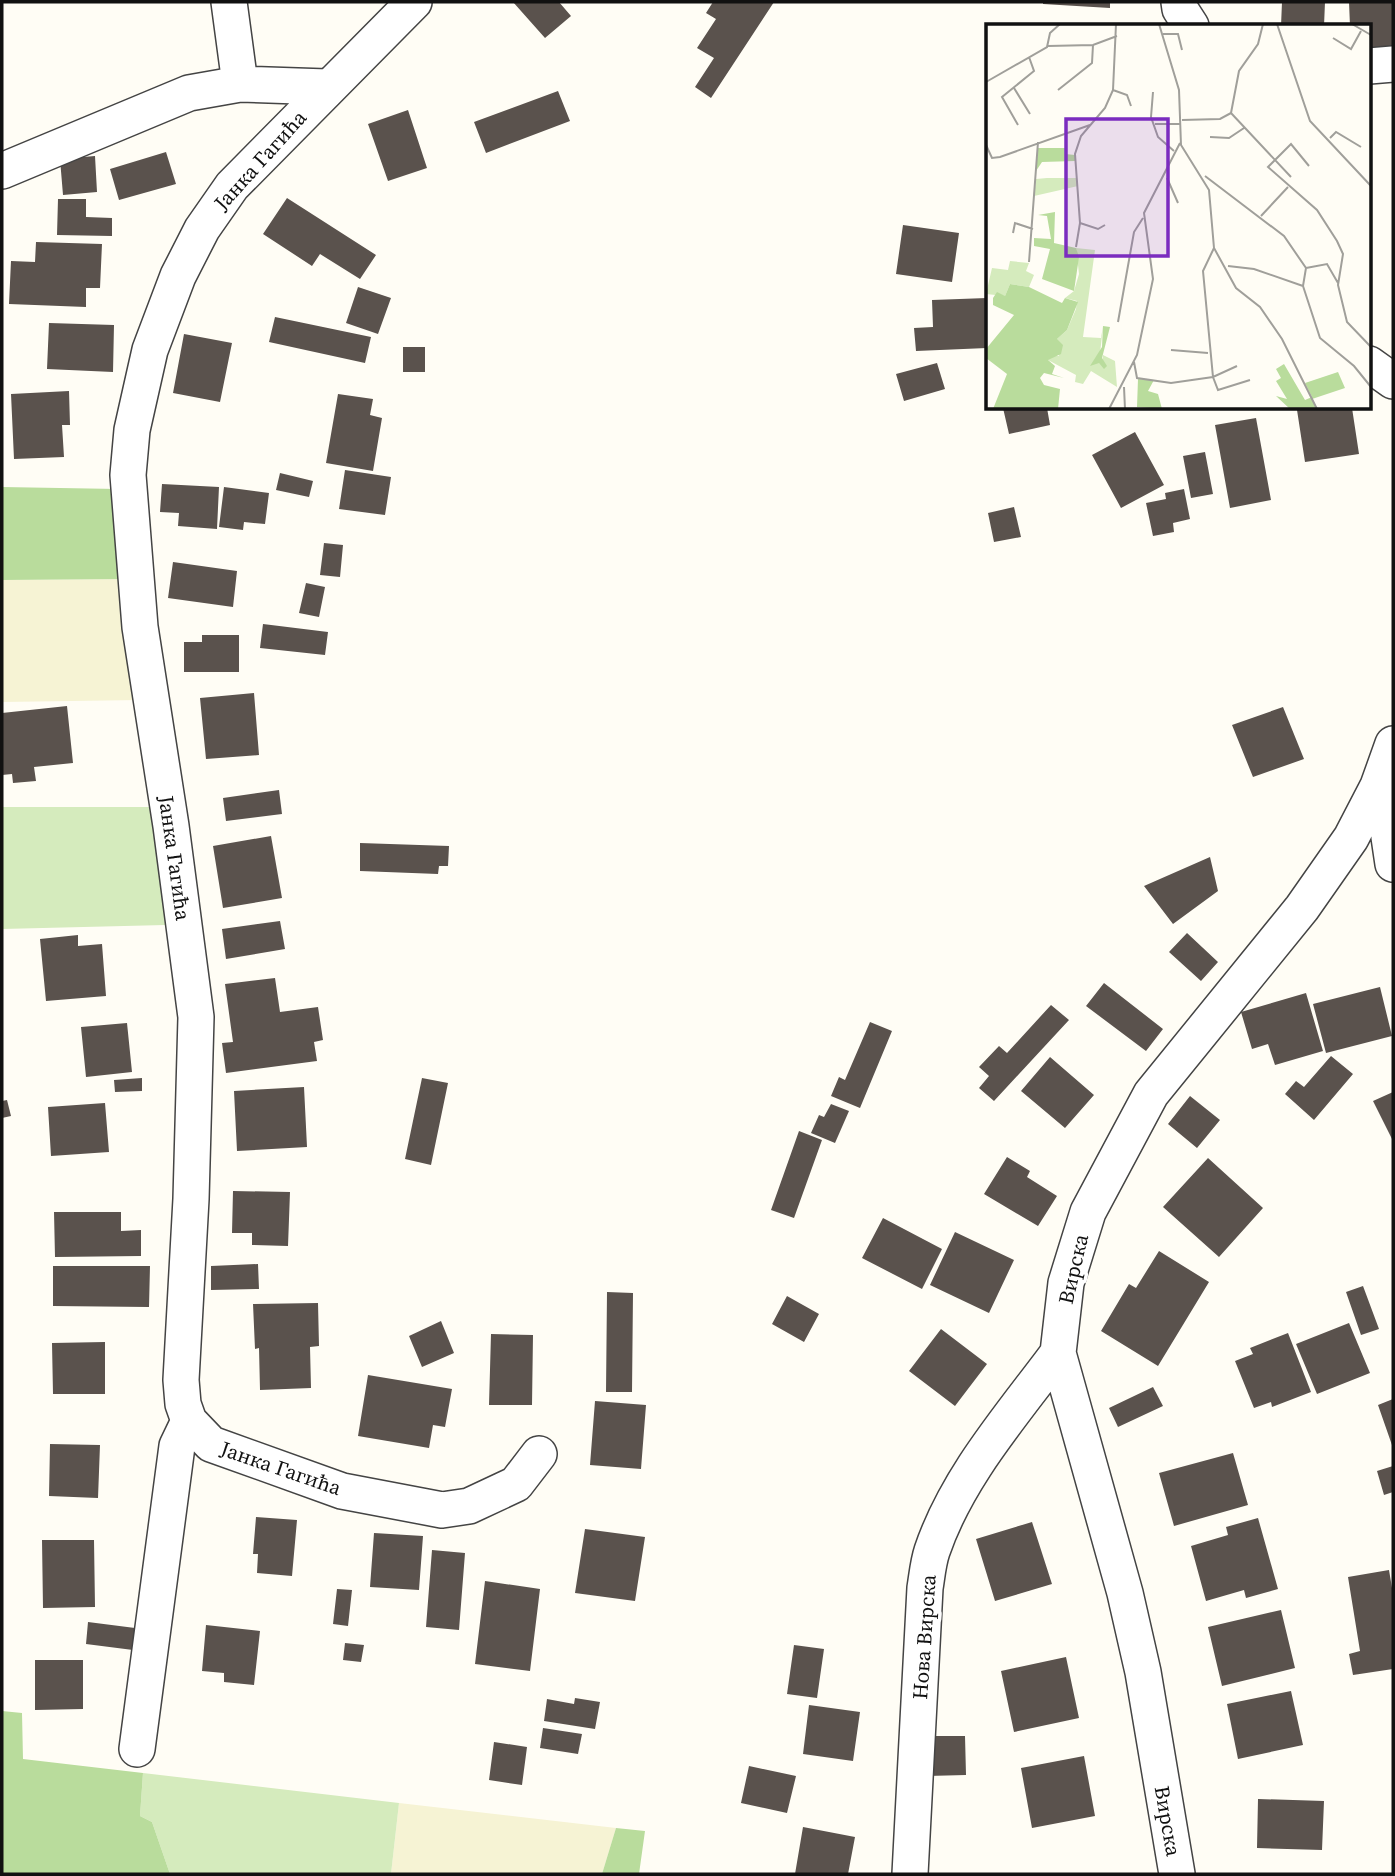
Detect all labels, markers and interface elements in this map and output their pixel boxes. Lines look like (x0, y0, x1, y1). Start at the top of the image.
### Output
inset map (986, 24, 1370, 410)
street label: Јанка Гагића (206, 103, 313, 217)
street label: Јанка Гагића (152, 793, 198, 923)
street label: Вирска (1051, 1231, 1095, 1307)
street label: Јанка Гагића (216, 1433, 345, 1502)
street label: Нова Вирска (905, 1573, 943, 1700)
street label: Вирска (1148, 1783, 1189, 1859)

